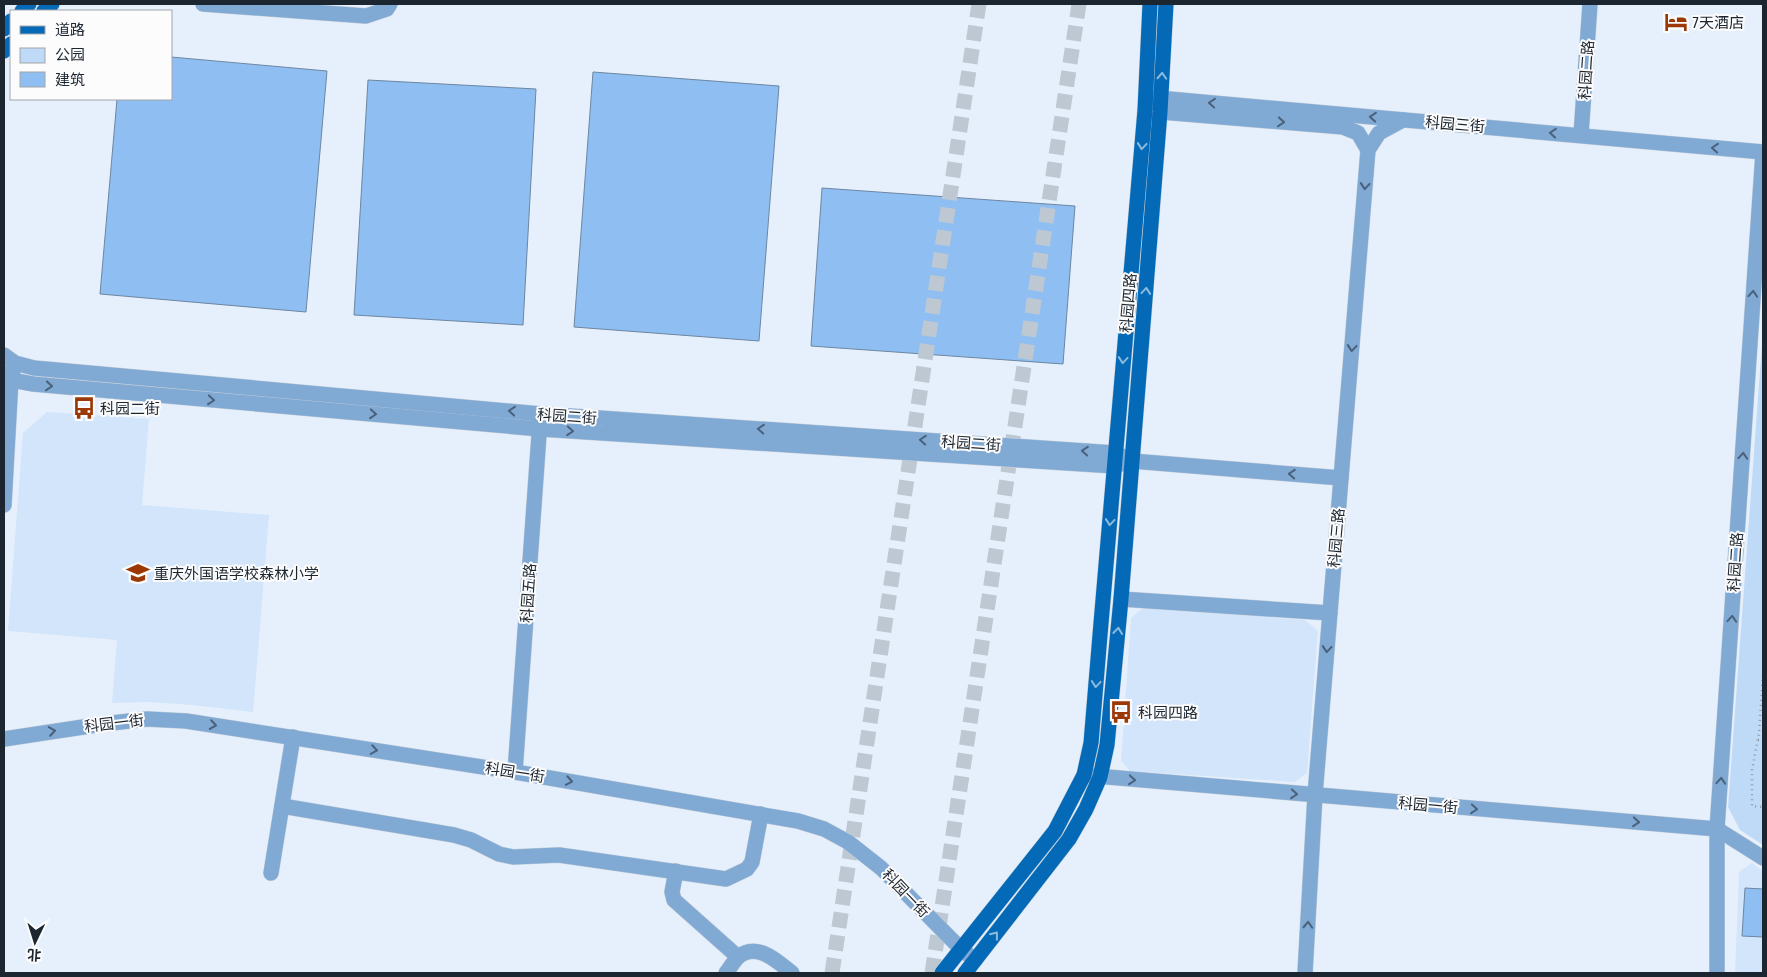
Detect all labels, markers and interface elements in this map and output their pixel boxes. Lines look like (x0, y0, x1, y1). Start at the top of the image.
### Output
hotel icon: 7天酒店 (1663, 9, 1689, 35)
legend (10, 10, 172, 100)
place label: 7天酒店 (1692, 14, 1744, 31)
text: 道路 (55, 21, 85, 38)
street label: 科园二路 (1575, 39, 1597, 101)
text: 公园 (55, 46, 85, 63)
text: 建筑 (55, 71, 85, 88)
one-way arrow (1157, 72, 1168, 80)
one-way arrow (1207, 97, 1215, 108)
one-way arrow (1369, 112, 1377, 123)
street label: 科园三街 (1424, 113, 1486, 135)
one-way arrow (1277, 116, 1285, 127)
one-way arrow (1548, 128, 1556, 139)
one-way arrow (1137, 142, 1148, 150)
one-way arrow (1710, 142, 1718, 153)
one-way arrow (1360, 182, 1371, 190)
street label: 科园四路 (1117, 272, 1139, 334)
one-way arrow (1140, 286, 1151, 294)
one-way arrow (1748, 290, 1759, 298)
one-way arrow (1346, 344, 1357, 352)
one-way arrow (1118, 356, 1129, 364)
one-way arrow (45, 380, 53, 391)
one-way arrow (207, 394, 215, 405)
bus stop icon: 科园二街 (71, 395, 97, 421)
place label: 科园二街 (100, 400, 160, 417)
street label: 科园二街 (536, 405, 598, 427)
one-way arrow (507, 406, 515, 417)
one-way arrow (369, 408, 377, 419)
one-way arrow (757, 424, 765, 435)
one-way arrow (566, 425, 574, 436)
street label: 科园二街 (940, 432, 1002, 454)
one-way arrow (919, 435, 927, 446)
one-way arrow (1081, 446, 1089, 457)
one-way arrow (1737, 452, 1748, 460)
one-way arrow (1288, 468, 1296, 479)
street label: 科园三路 (1325, 507, 1347, 569)
one-way arrow (1104, 518, 1115, 526)
street label: 科园二路 (1724, 531, 1746, 593)
school or university icon: 重庆外国语学校森林小学 (125, 560, 151, 586)
street label: 科园五路 (517, 562, 539, 624)
place label: 重庆外国语学校森林小学 (154, 565, 319, 582)
one-way arrow (1726, 614, 1737, 622)
one-way arrow (1112, 627, 1123, 635)
one-way arrow (1322, 646, 1333, 654)
one-way arrow (1091, 680, 1102, 688)
bus stop icon: 科园四路 (1108, 699, 1134, 725)
place label: 科园四路 (1138, 704, 1198, 721)
street label: 科园一街 (83, 711, 145, 735)
one-way arrow (210, 719, 218, 730)
one-way arrow (48, 727, 56, 737)
one-way arrow (370, 744, 378, 755)
street label: 科园一街 (484, 759, 546, 785)
one-way arrow (1129, 774, 1137, 785)
one-way arrow (564, 776, 573, 786)
one-way arrow (1715, 776, 1726, 784)
one-way arrow (1291, 788, 1299, 799)
street label: 科园一街 (1397, 794, 1459, 816)
one-way arrow (1470, 803, 1478, 814)
one-way arrow (1632, 817, 1640, 828)
street label: 科园一街 (879, 866, 933, 920)
north arrow (10, 917, 60, 967)
one-way arrow (1302, 920, 1313, 928)
one-way arrow (989, 931, 998, 941)
text: 北 (27, 946, 42, 963)

